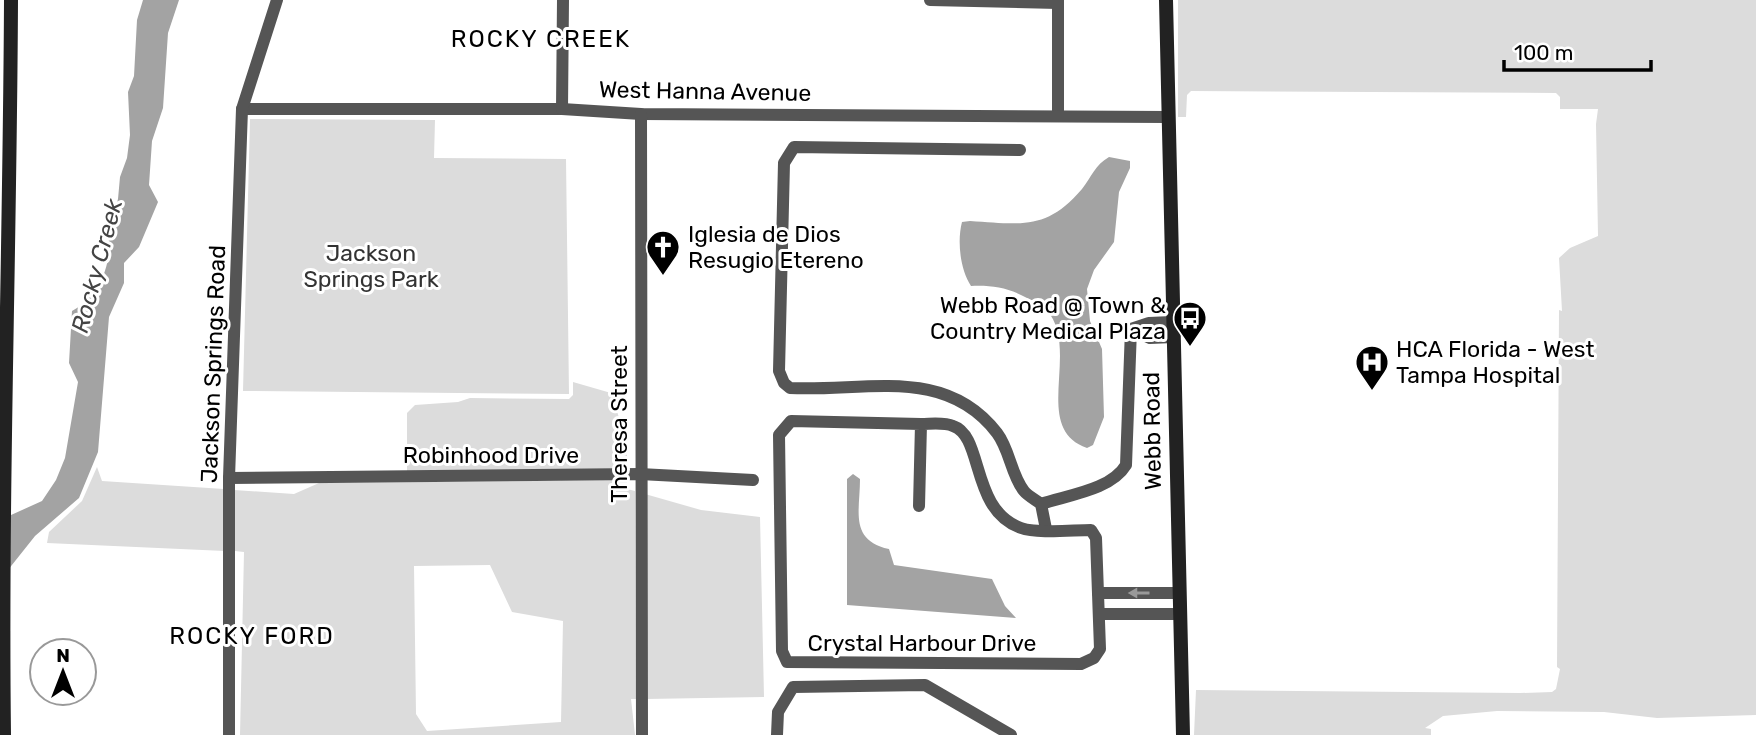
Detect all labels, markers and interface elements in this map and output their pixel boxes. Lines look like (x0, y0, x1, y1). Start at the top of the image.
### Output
district label: ROCKY CREEK (451, 25, 631, 53)
scale bar (1504, 28, 1651, 72)
text: 100 m (1514, 40, 1573, 65)
street label: West Hanna Avenue (599, 75, 811, 107)
water label: Rocky Creek (66, 195, 129, 336)
place label: Iglesia de Dios Resugio Etereno (688, 220, 864, 274)
church icon: Iglesia de Dios Resugio Etereno (644, 228, 682, 277)
park label: Jackson Springs Park (303, 239, 439, 293)
street label: Jackson Springs Road (195, 245, 231, 483)
place label: Webb Road @ Town & Country Medical Plaza (930, 291, 1166, 345)
bus stop icon: Webb Road @ Town & Country Medical Plaza (1171, 299, 1209, 348)
place label: HCA Florida - West Tampa Hospital (1396, 335, 1594, 389)
hospital icon: HCA Florida - West Tampa Hospital (1353, 343, 1391, 392)
street label: Theresa Street (605, 345, 633, 503)
street label: Webb Road (1137, 372, 1167, 490)
street label: Robinhood Drive (403, 441, 579, 469)
one-way arrow (1127, 587, 1149, 599)
district label: ROCKY FORD (169, 622, 335, 650)
street label: Crystal Harbour Drive (808, 629, 1036, 657)
north arrow (28, 637, 98, 707)
text: N (56, 644, 70, 667)

